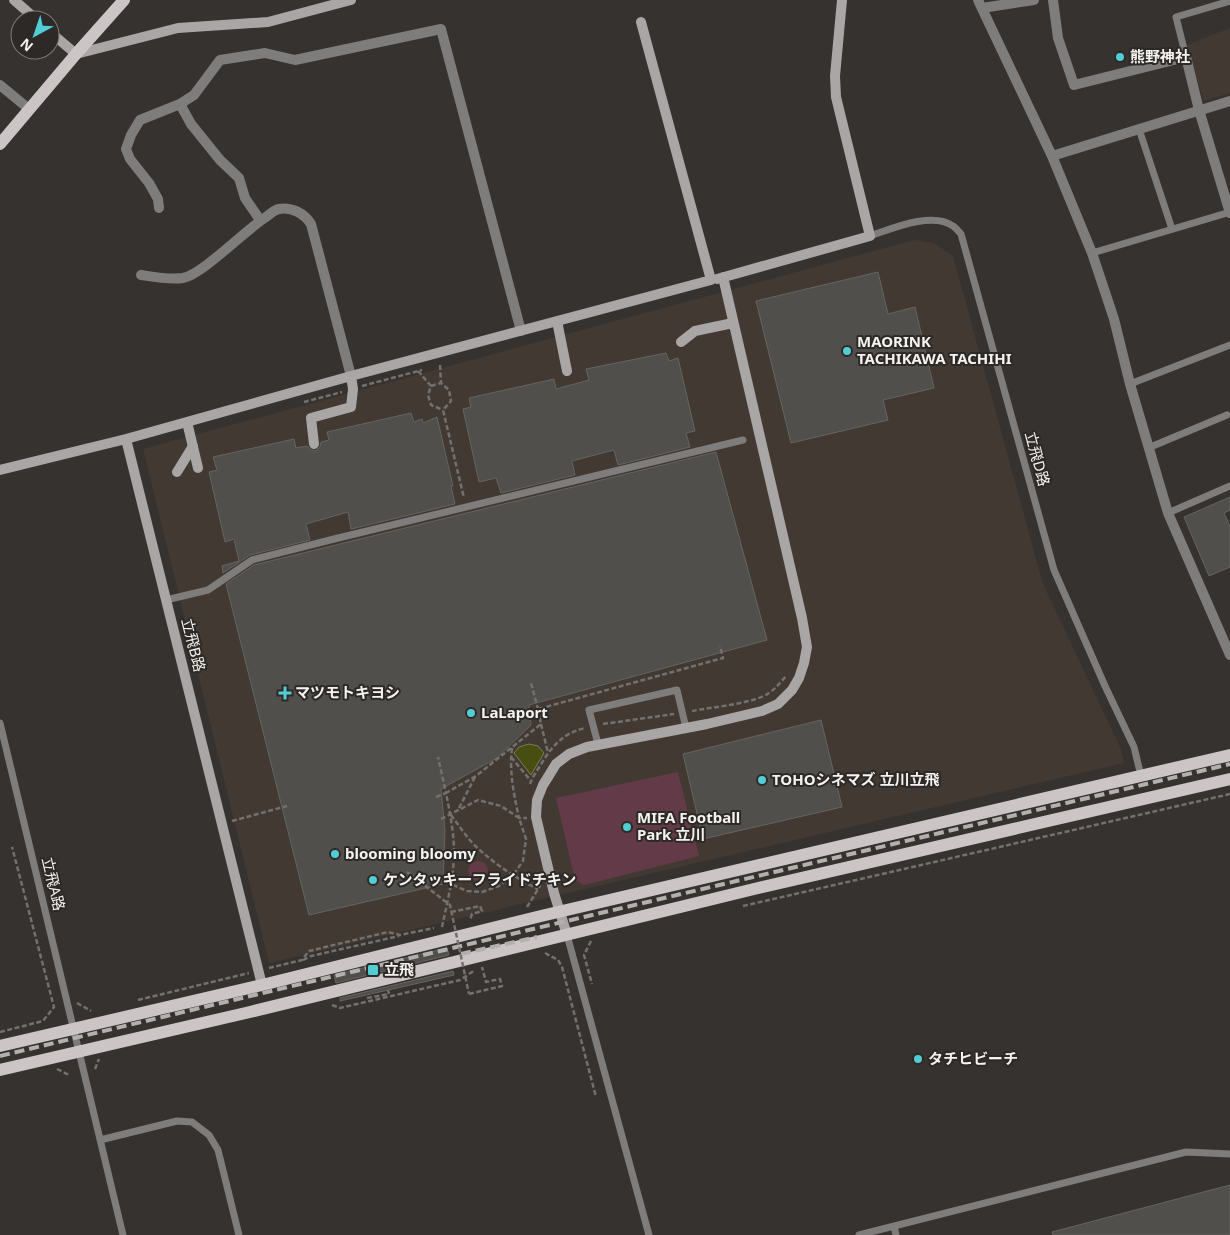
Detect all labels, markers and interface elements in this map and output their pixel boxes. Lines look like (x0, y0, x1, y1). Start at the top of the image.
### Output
north arrow (10, 10, 60, 60)
text: N (16, 34, 37, 56)
place label: 熊野神社 (1130, 46, 1190, 66)
marker: 熊野神社 (1114, 51, 1126, 63)
place label: MAORINK TACHIKAWA TACHIHI (857, 331, 1012, 368)
marker: MAORINK TACHIKAWA TACHIHI (841, 345, 853, 357)
street label: 立飛D路 (1021, 429, 1055, 488)
street label: 立飛B路 (178, 616, 210, 674)
place label: マツモトキヨシ (295, 682, 400, 702)
marker: マツモトキヨシ (279, 687, 291, 699)
place label: LaLaport (481, 702, 548, 722)
marker: LaLaport (465, 707, 477, 719)
place label: TOHOシネマズ 立川立飛 (772, 769, 939, 789)
marker: TOHOシネマズ 立川立飛 (756, 774, 768, 786)
place label: MIFA Football Park 立川 (637, 807, 740, 844)
marker: MIFA Football Park 立川 (621, 821, 633, 833)
place label: blooming bloomy (345, 843, 476, 863)
marker: blooming bloomy (329, 848, 341, 860)
street label: 立飛A路 (38, 855, 70, 913)
place label: ケンタッキーフライドチキン (383, 869, 576, 889)
marker: ケンタッキーフライドチキン (367, 874, 379, 886)
place label: 立飛 (384, 959, 414, 979)
marker: 立飛 (366, 963, 380, 977)
place label: タチヒビーチ (928, 1048, 1018, 1068)
marker: タチヒビーチ (912, 1053, 924, 1065)

